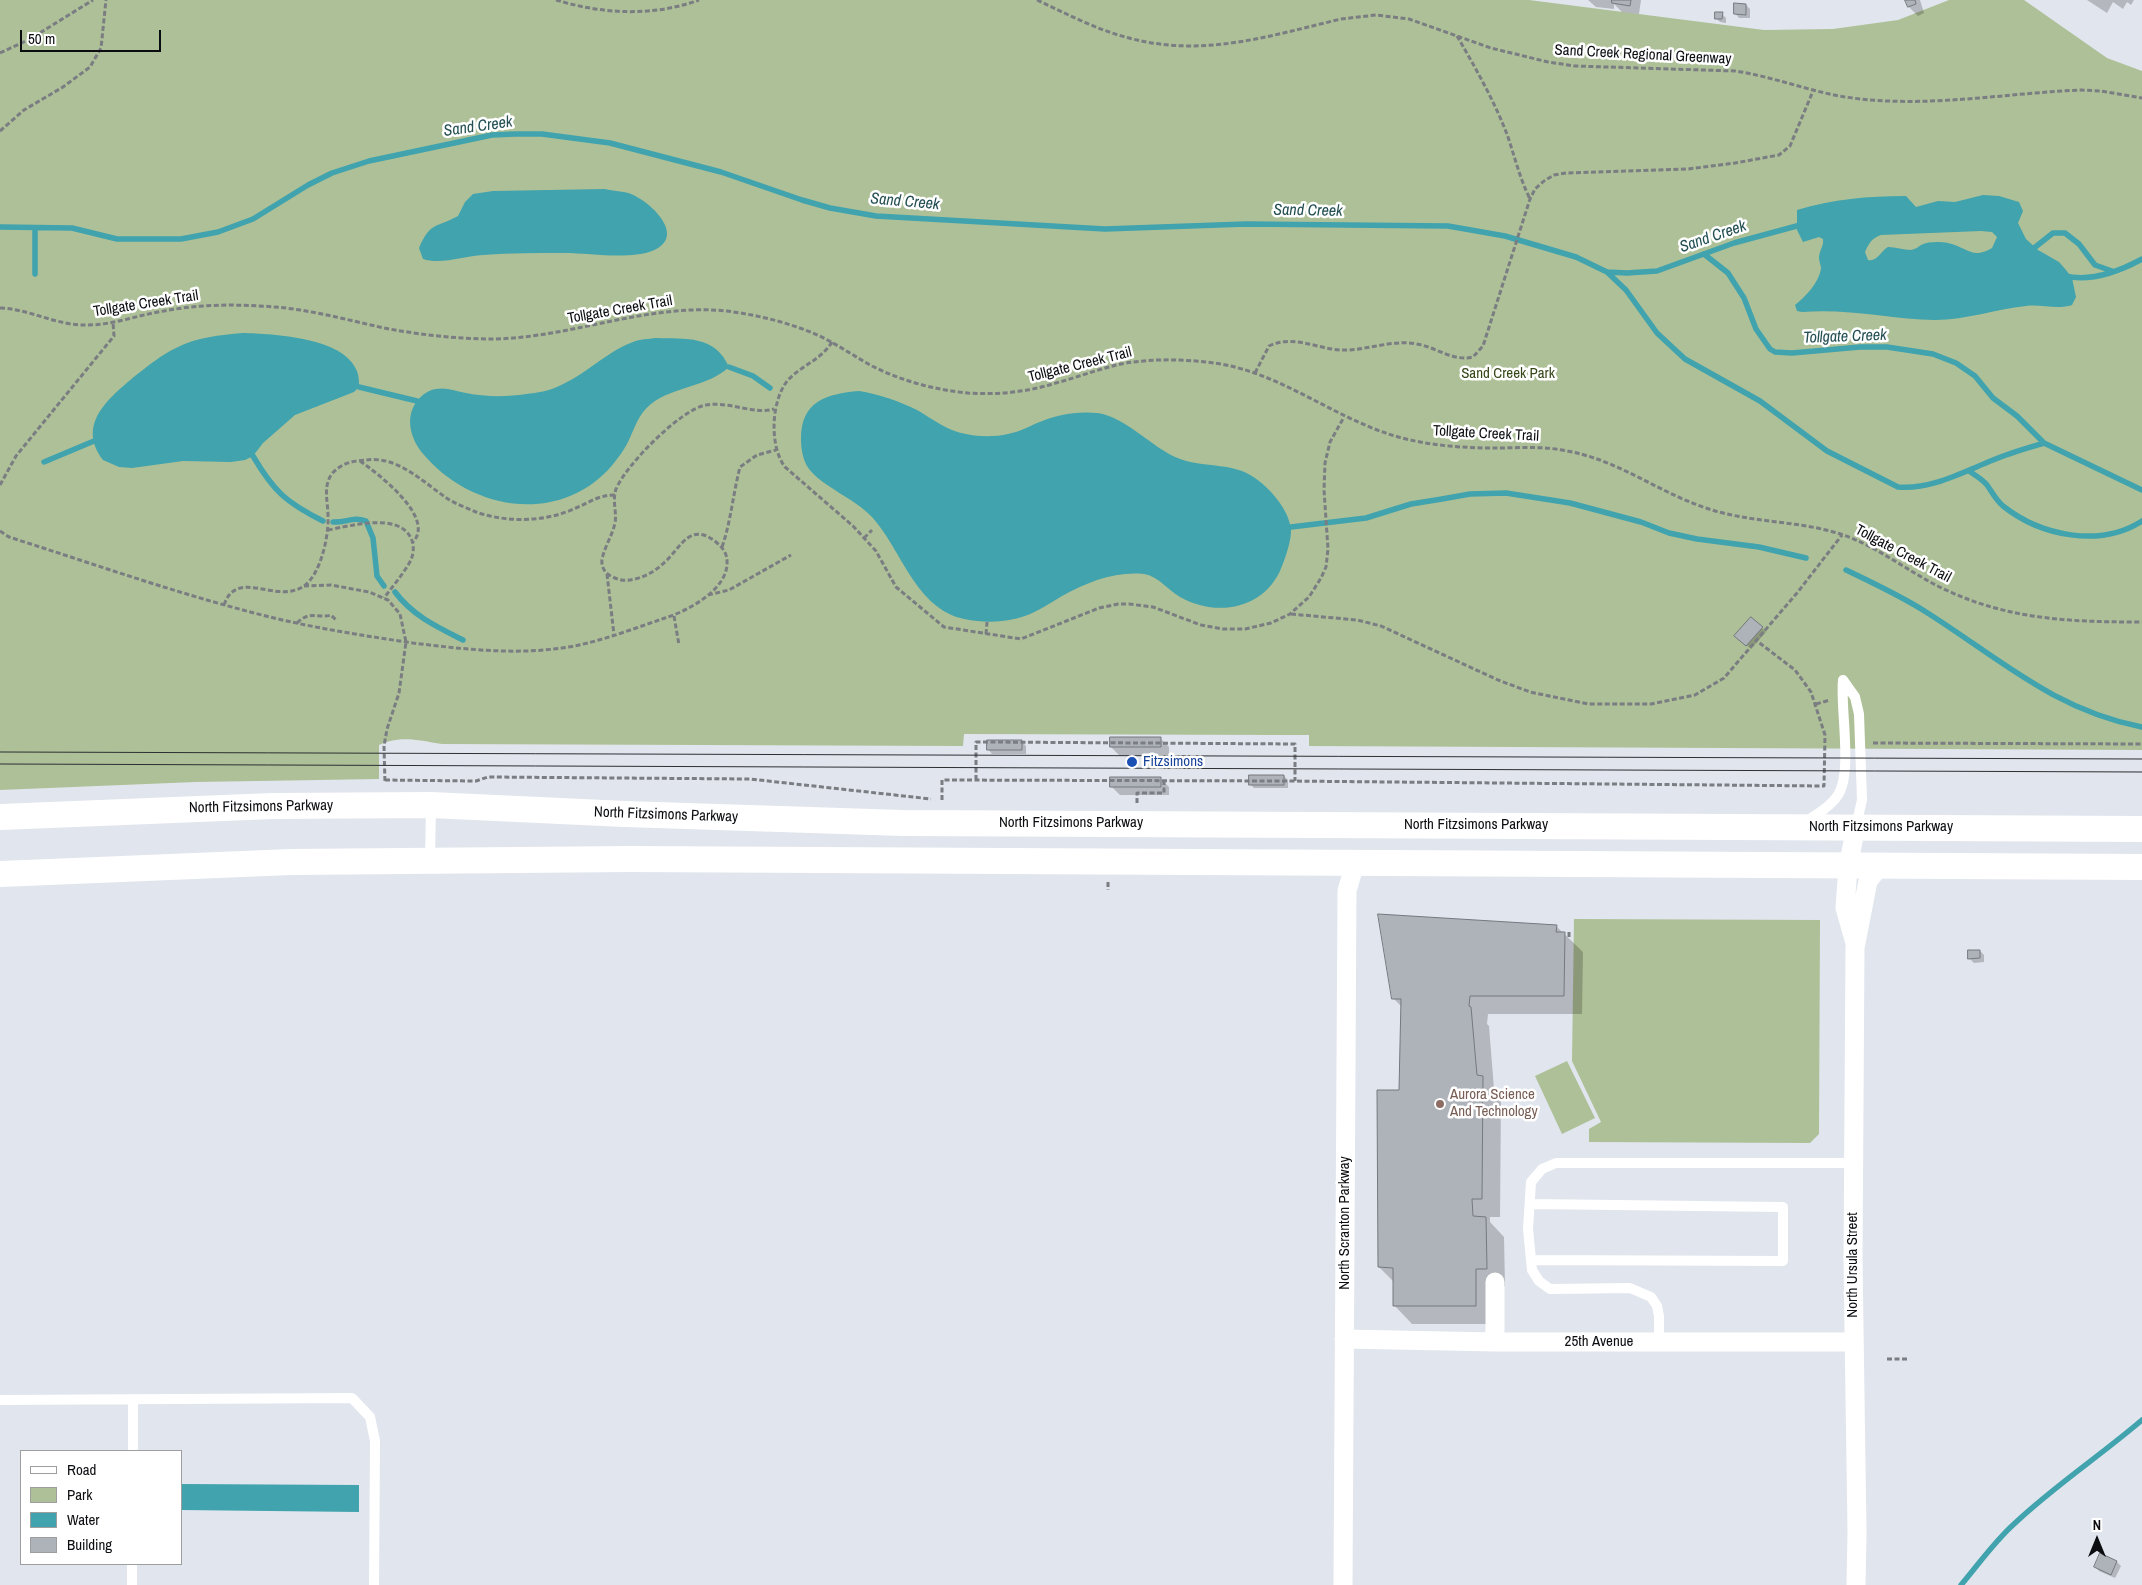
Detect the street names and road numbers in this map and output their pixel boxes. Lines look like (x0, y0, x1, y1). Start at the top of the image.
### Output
street label: Sand Creek Regional Greenway (1554, 41, 1732, 69)
street label: Tollgate Creek Trail (92, 287, 200, 321)
street label: Tollgate Creek Trail (566, 292, 674, 328)
street label: Tollgate Creek Trail (1026, 343, 1134, 387)
street label: Tollgate Creek Trail (1433, 422, 1539, 446)
street label: Tollgate Creek Trail (1852, 521, 1954, 587)
street label: North Fitzsimons Parkway (189, 797, 333, 817)
street label: North Fitzsimons Parkway (594, 803, 738, 827)
street label: North Fitzsimons Parkway (999, 814, 1143, 832)
street label: North Fitzsimons Parkway (1404, 816, 1548, 834)
street label: North Fitzsimons Parkway (1809, 818, 1953, 836)
street label: North Scranton Parkway (1336, 1156, 1354, 1290)
street label: North Ursula Street (1844, 1212, 1862, 1318)
street label: 25th Avenue (1565, 1333, 1633, 1351)

